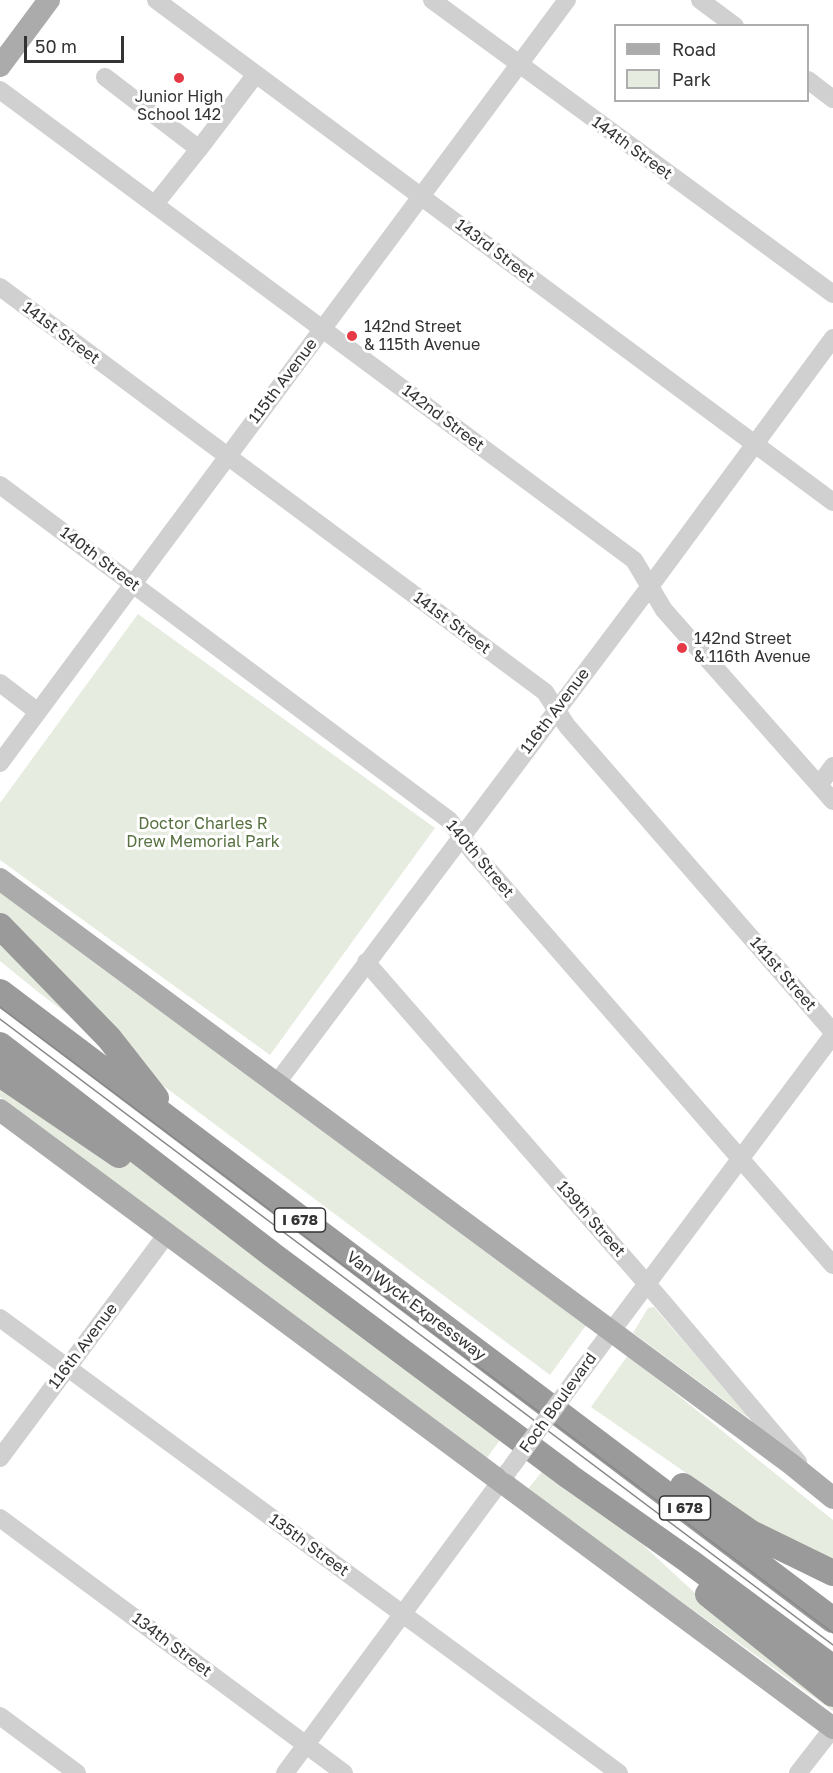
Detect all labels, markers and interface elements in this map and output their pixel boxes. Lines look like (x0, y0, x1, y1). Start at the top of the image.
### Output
scale bar (27, 24, 128, 62)
legend (614, 24, 809, 102)
text: 50 m (35, 35, 77, 57)
text: Road (672, 38, 716, 60)
text: Park (672, 68, 711, 90)
marker: Junior High School 142 (172, 71, 186, 85)
place label: Junior High School 142 (135, 87, 223, 125)
street label: 144th Street (588, 112, 676, 184)
street label: 143rd Street (452, 215, 538, 287)
street label: 141st Street (19, 298, 103, 368)
place label: 142nd Street & 115th Avenue (364, 317, 480, 355)
marker: 142nd Street & 115th Avenue (345, 329, 359, 343)
street label: 115th Avenue (245, 335, 321, 427)
street label: 142nd Street (398, 381, 488, 455)
street label: 140th Street (56, 523, 144, 595)
street label: 141st Street (410, 588, 494, 658)
place label: 142nd Street & 116th Avenue (694, 629, 811, 667)
marker: 142nd Street & 116th Avenue (675, 641, 689, 655)
street label: 116th Avenue (517, 665, 593, 757)
park label: Doctor Charles R Drew Memorial Park (126, 814, 280, 852)
street label: 140th Street (442, 816, 518, 902)
street label: 141st Street (746, 933, 820, 1015)
street label: 139th Street (553, 1177, 629, 1261)
road number: I 678 (274, 1208, 326, 1232)
street label: Van Wyck Expressway (343, 1247, 489, 1365)
street label: 116th Avenue (45, 1300, 121, 1392)
street label: Foch Boulevard (515, 1349, 601, 1457)
road number: I 678 (660, 1496, 710, 1520)
street label: 135th Street (265, 1510, 353, 1580)
street label: 134th Street (128, 1609, 216, 1681)

